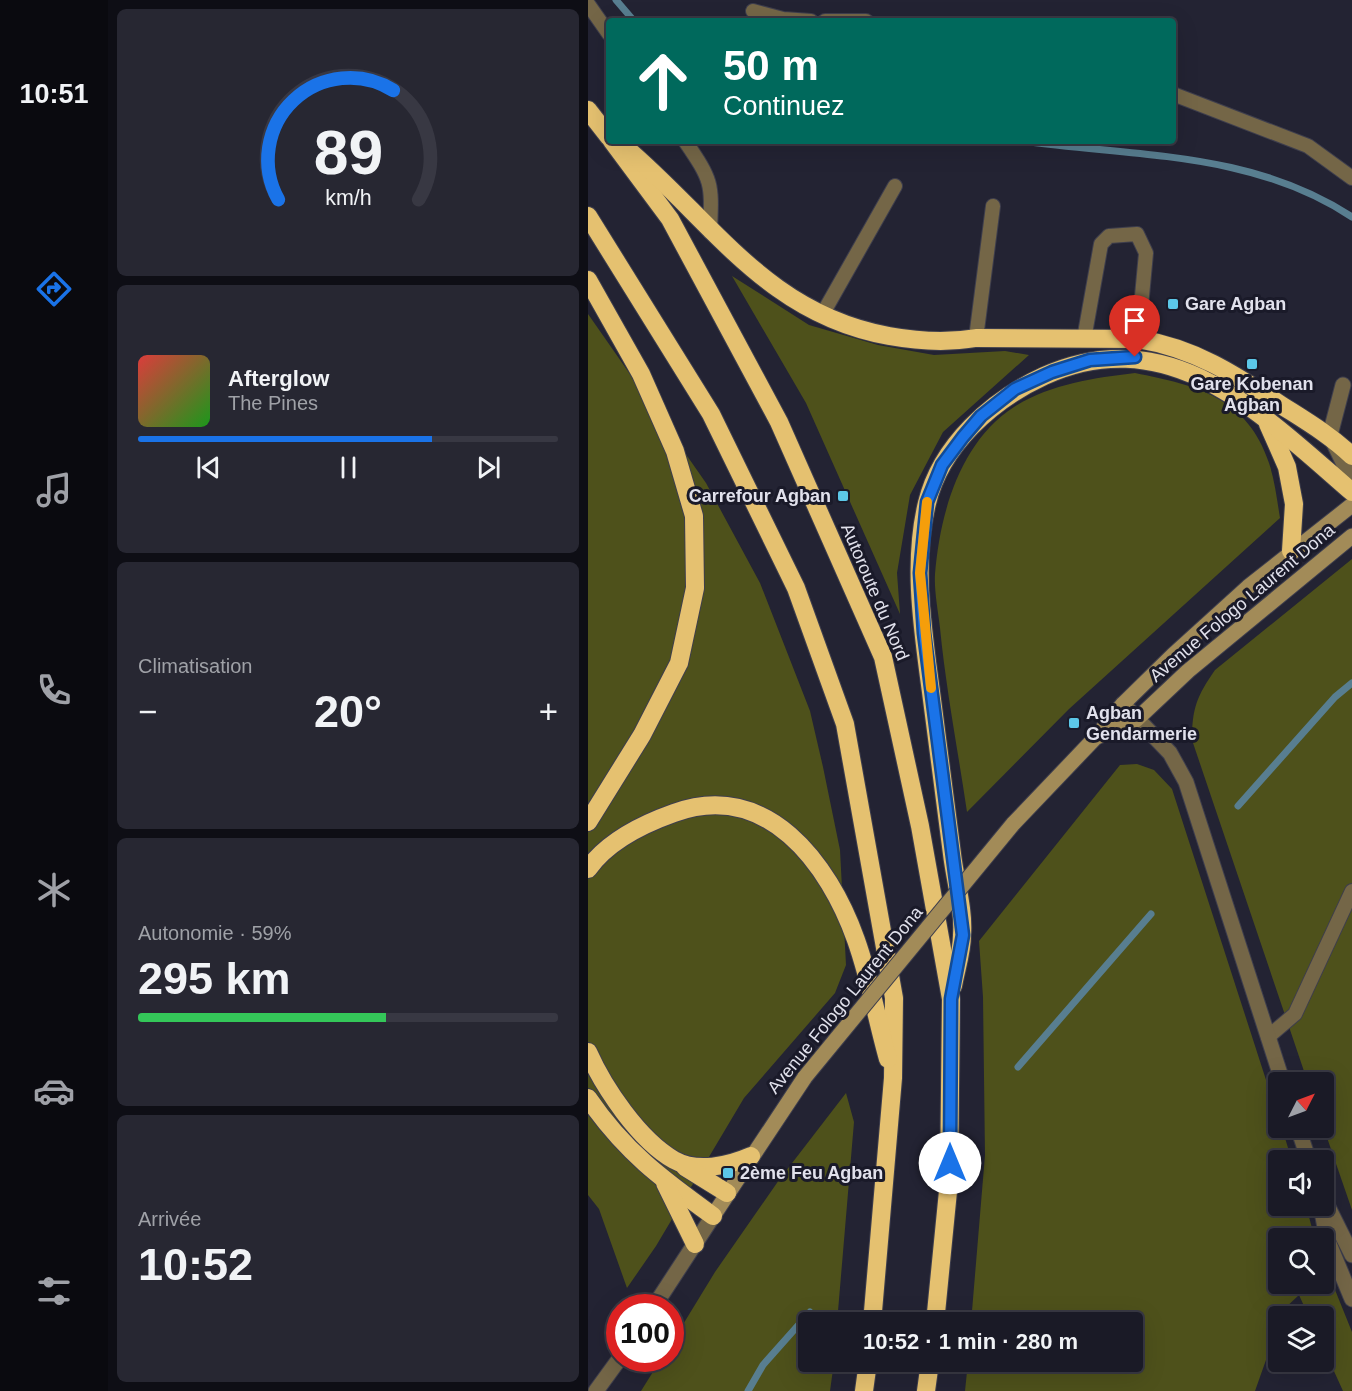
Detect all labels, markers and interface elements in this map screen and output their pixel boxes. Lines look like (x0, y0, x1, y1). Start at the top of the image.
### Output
icon: ahead (624, 42, 702, 120)
text: 50 m (723, 42, 819, 89)
text: 10:51 (19, 79, 89, 109)
text: Continuez (723, 91, 845, 121)
text: 89 (313, 118, 383, 187)
text: km/h (325, 186, 371, 210)
icon: directions (33, 268, 75, 310)
place label: Gare Agban (1185, 294, 1286, 314)
pin (1109, 295, 1160, 357)
marker: Gare Agban (1166, 297, 1180, 311)
icon: arrive (1118, 304, 1151, 337)
marker: Gare Kobenan Agban (1245, 357, 1259, 371)
text: Afterglow (228, 366, 329, 391)
place label: Gare Kobenan Agban (1190, 374, 1314, 415)
text: The Pines (228, 392, 318, 414)
icon: previous (192, 451, 225, 484)
icon: pause (332, 451, 365, 484)
icon: next (472, 451, 505, 484)
icon: music (33, 469, 75, 511)
place label: Carrefour Agban (689, 486, 831, 506)
marker: Carrefour Agban (836, 489, 850, 503)
street label: Avenue Fologo Laurent Dona (1146, 519, 1339, 686)
street label: Autoroute du Nord (837, 520, 913, 664)
text: Climatisation (138, 655, 252, 677)
icon: phone (33, 669, 75, 711)
text: 20° (314, 686, 382, 737)
text: − (138, 693, 157, 730)
text: + (539, 693, 558, 730)
place label: Agban Gendarmerie (1086, 703, 1197, 744)
marker: Agban Gendarmerie (1067, 716, 1081, 730)
icon: climate (33, 869, 75, 911)
street label: Avenue Fologo Laurent Dona (763, 902, 927, 1098)
text: Autonomie · 59% (138, 922, 291, 944)
text: 295 km (138, 953, 291, 1004)
icon: car (33, 1070, 75, 1112)
north arrow (1268, 1072, 1334, 1138)
map controls (1268, 1072, 1334, 1372)
position arrow (918, 1131, 982, 1195)
button: sound (1268, 1150, 1334, 1216)
place label: 2ème Feu Agban (740, 1163, 883, 1183)
marker: 2ème Feu Agban (721, 1166, 735, 1180)
text: Arrivée (138, 1208, 201, 1230)
button: search (1268, 1228, 1334, 1294)
text: 10:52 (138, 1239, 253, 1290)
icon: filters (33, 1270, 75, 1312)
speed limit sign: 100 (606, 1294, 684, 1372)
button: layers (1268, 1306, 1334, 1372)
text: 10:52 · 1 min · 280 m (863, 1329, 1078, 1354)

